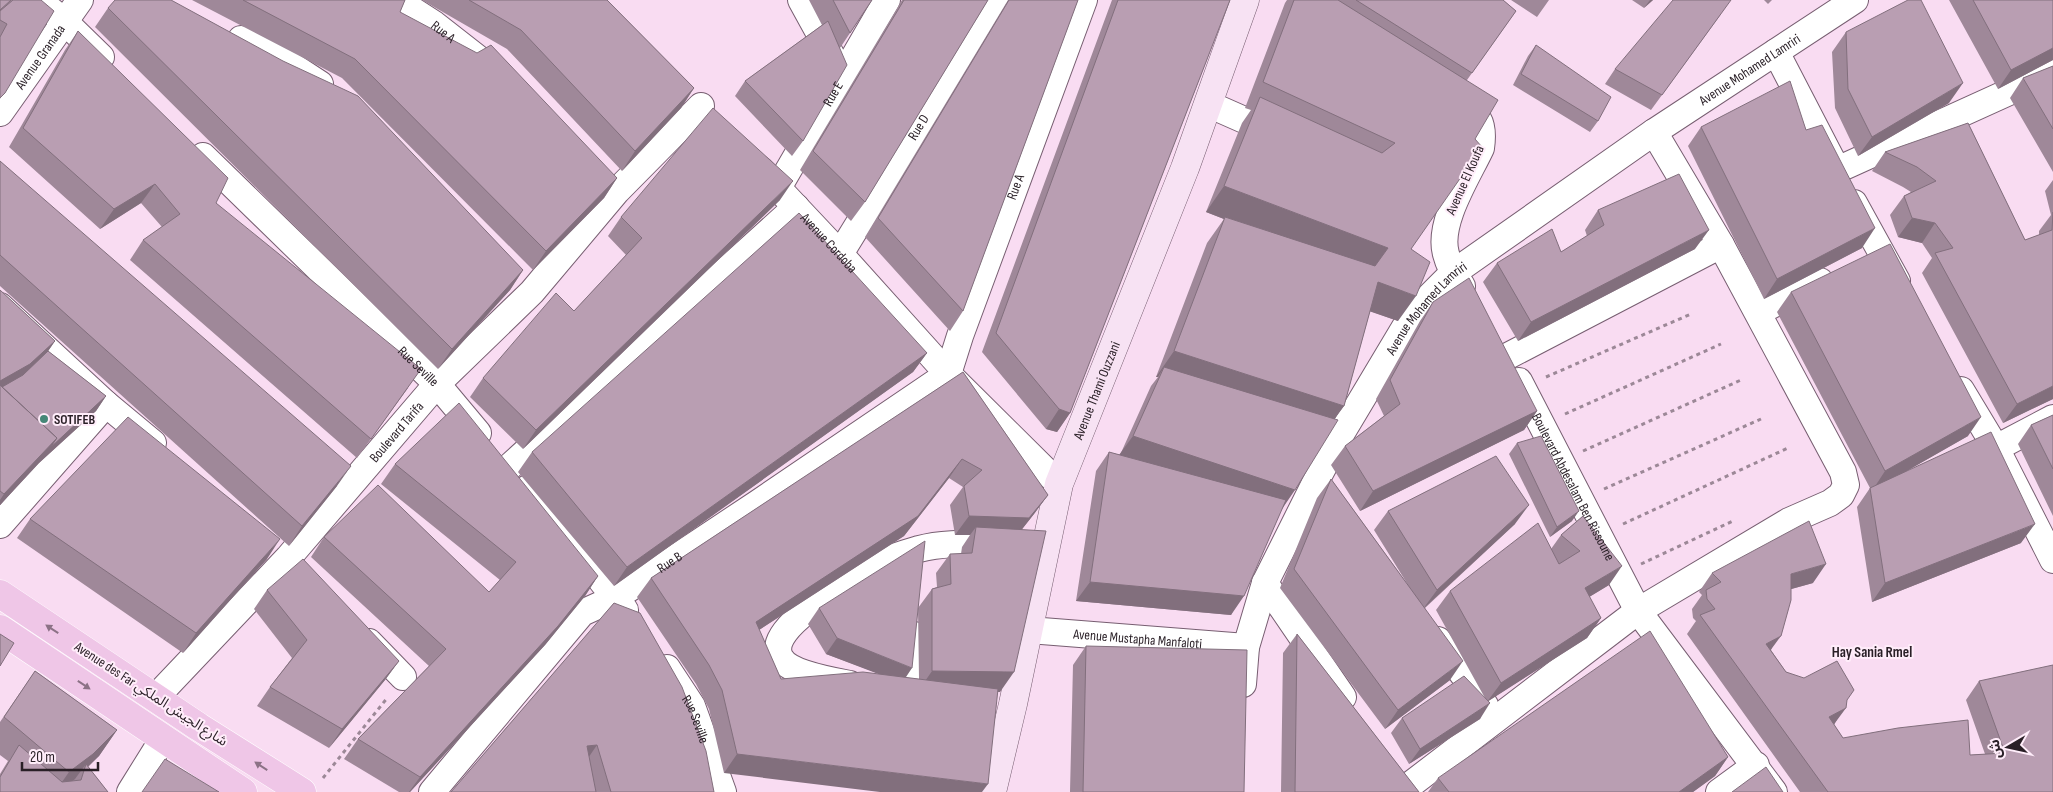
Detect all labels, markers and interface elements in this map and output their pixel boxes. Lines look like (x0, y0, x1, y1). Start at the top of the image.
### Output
street label: Rue A (428, 17, 460, 47)
street label: Avenue Granada (11, 21, 69, 93)
street label: Avenue Mohamed Lamriri (1695, 30, 1803, 109)
street label: Rue E (819, 78, 847, 109)
street label: Rue D (904, 111, 932, 143)
street label: Avenue El Koufa (1442, 143, 1488, 218)
street label: Rue A (1003, 171, 1028, 202)
street label: Avenue Cordoba (796, 208, 861, 276)
street label: Avenue Mohamed Lamriri (1381, 258, 1470, 359)
street label: Avenue Thami Ouzzani (1069, 339, 1124, 443)
street label: Rue Seville (395, 342, 443, 390)
street label: Boulevard Tarifa (365, 398, 427, 466)
street label: Boulevard Abdesalam Ben Rissoune (1528, 410, 1619, 563)
place label: SOTIFEB (54, 411, 96, 428)
marker: SOTIFEB (38, 413, 50, 425)
street label: Rue B (654, 548, 685, 576)
one-way arrow (45, 624, 59, 633)
street label: Avenue Mustapha Manfaloti (1072, 625, 1203, 652)
street label: Avenue des Far شارع الجيش الملكي (69, 638, 231, 752)
district label: Hay Sania Rmel (1832, 643, 1912, 662)
one-way arrow (77, 681, 91, 690)
street label: Rue Seville (678, 691, 713, 745)
north arrow (1983, 722, 2033, 772)
text: ش (1986, 738, 2006, 760)
scale bar (22, 740, 99, 772)
text: 20 m (30, 748, 55, 767)
one-way arrow (254, 761, 268, 771)

